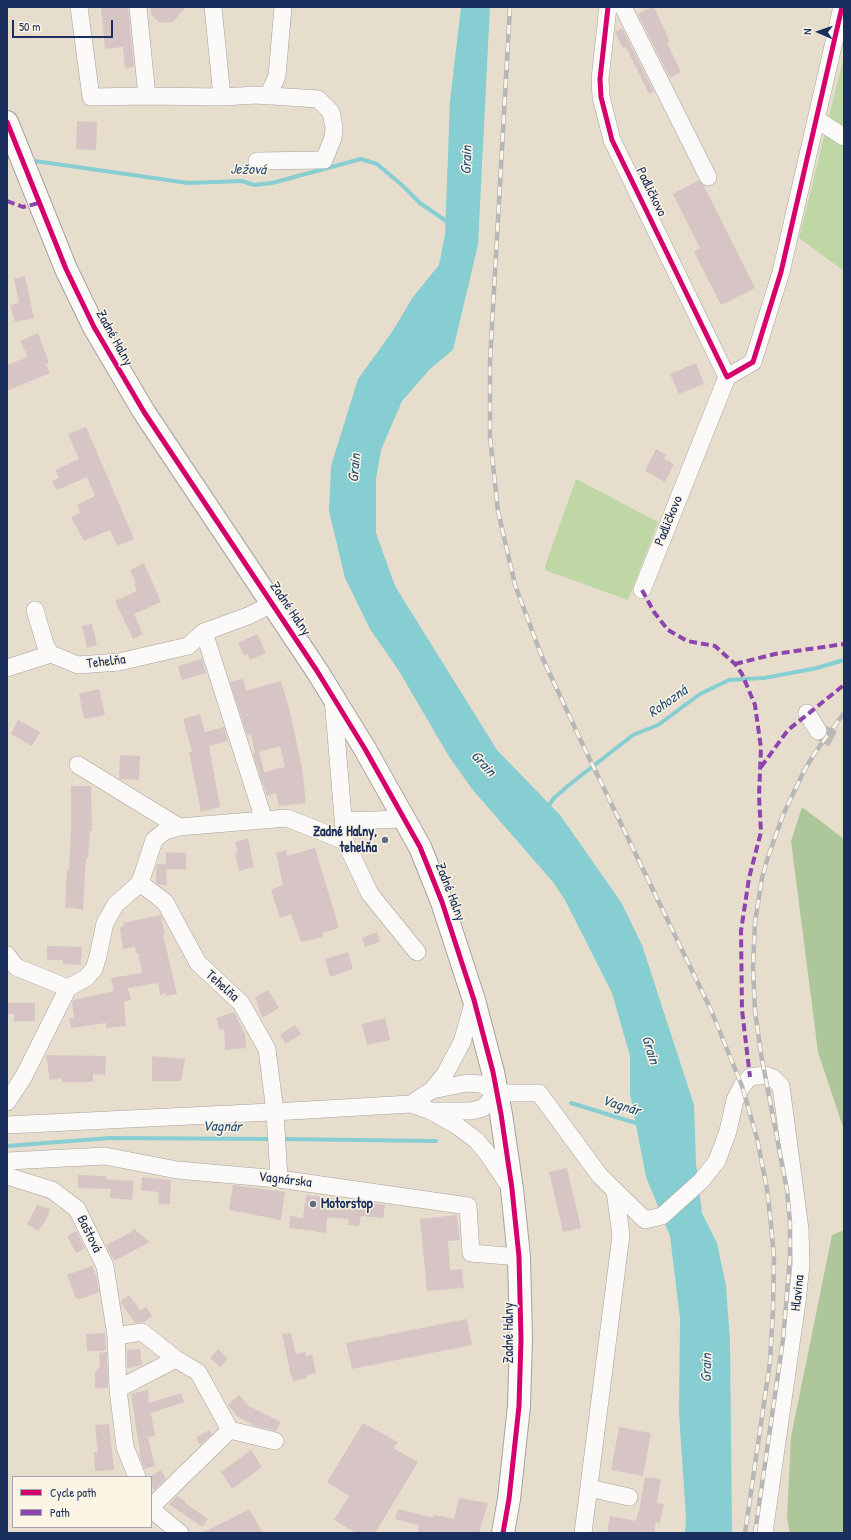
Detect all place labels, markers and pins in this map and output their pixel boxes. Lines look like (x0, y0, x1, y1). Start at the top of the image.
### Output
place label: Zadné Halny, tehelňa (313, 824, 377, 856)
marker: Zadné Halny, tehelňa (380, 835, 390, 845)
place label: Motorstop (321, 1196, 373, 1212)
marker: Motorstop (308, 1199, 318, 1209)

